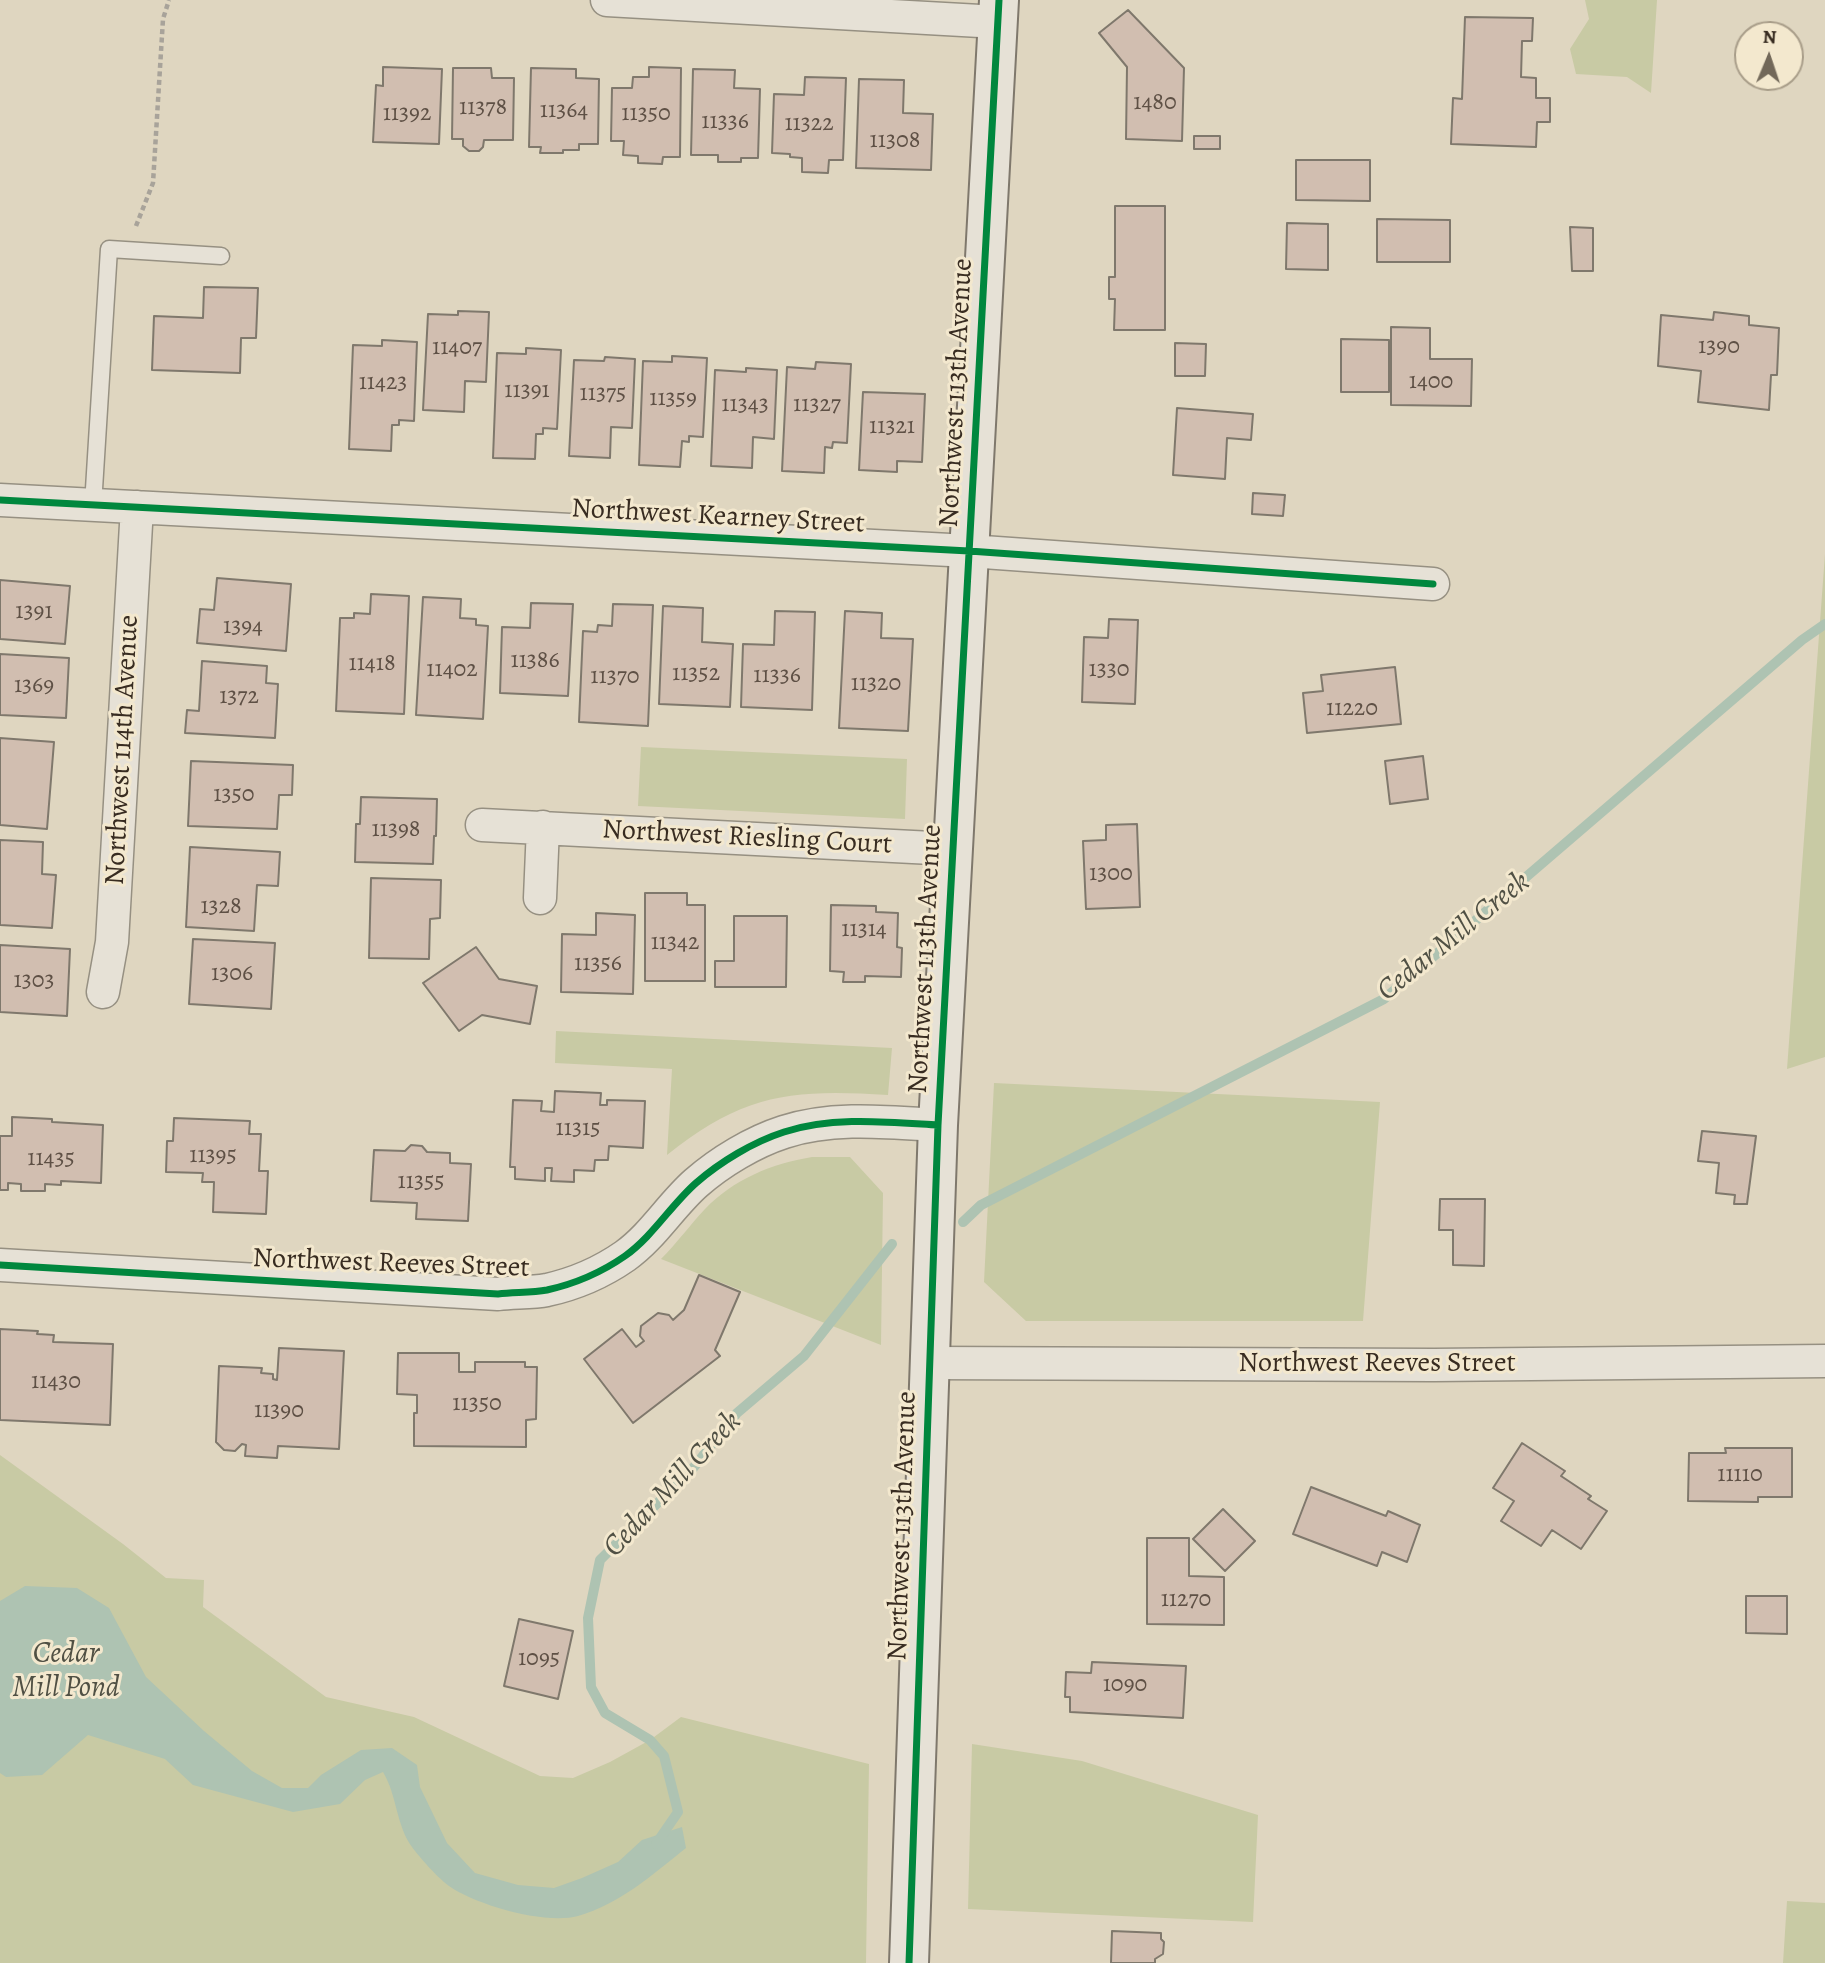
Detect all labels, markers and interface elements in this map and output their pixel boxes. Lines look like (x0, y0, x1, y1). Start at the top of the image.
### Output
north arrow (1734, 21, 1804, 91)
text: N (1762, 24, 1777, 50)
house number: 1480 (1133, 89, 1177, 117)
house number: 11378 (459, 94, 507, 122)
house number: 11364 (540, 97, 588, 125)
house number: 11392 (383, 100, 431, 128)
house number: 11350 (621, 100, 671, 128)
house number: 11336 (701, 108, 749, 136)
house number: 11322 (784, 110, 834, 138)
house number: 11308 (870, 127, 920, 155)
street label: Northwest 113th Avenue (933, 257, 981, 529)
house number: 1390 (1698, 333, 1740, 361)
house number: 11407 (432, 334, 482, 362)
house number: 1400 (1409, 368, 1453, 396)
house number: 11423 (359, 369, 407, 397)
house number: 11391 (504, 377, 550, 405)
house number: 11375 (580, 380, 626, 408)
house number: 11359 (649, 385, 697, 413)
house number: 11343 (721, 391, 769, 419)
house number: 11327 (793, 391, 841, 419)
house number: 11321 (869, 413, 915, 441)
street label: Northwest Kearney Street (571, 493, 865, 541)
house number: 1391 (15, 598, 53, 626)
house number: 1394 (223, 613, 263, 641)
street label: Northwest 114th Avenue (99, 614, 147, 886)
house number: 11386 (510, 647, 560, 675)
house number: 11418 (348, 650, 396, 678)
house number: 11402 (426, 656, 478, 684)
house number: 1330 (1089, 656, 1129, 684)
house number: 11352 (672, 660, 720, 688)
house number: 11336 (753, 662, 801, 690)
house number: 11370 (590, 663, 640, 691)
house number: 11320 (851, 670, 901, 698)
house number: 1369 (14, 672, 54, 700)
house number: 1372 (219, 683, 259, 711)
house number: 11220 (1326, 695, 1378, 723)
house number: 1350 (213, 781, 255, 809)
street label: Northwest Riesling Court (601, 814, 893, 862)
house number: 11398 (372, 816, 420, 844)
street label: Northwest 113th Avenue (902, 823, 950, 1095)
house number: 1300 (1089, 860, 1133, 888)
water label: Cedar Mill Creek (1370, 865, 1538, 1009)
house number: 1328 (200, 893, 242, 921)
house number: 11314 (841, 916, 887, 944)
house number: 11342 (651, 929, 699, 957)
house number: 11356 (574, 950, 622, 978)
house number: 1306 (211, 960, 253, 988)
house number: 1303 (14, 967, 54, 995)
house number: 11315 (556, 1115, 600, 1143)
house number: 11395 (189, 1142, 237, 1170)
house number: 11435 (27, 1145, 75, 1173)
house number: 11355 (397, 1168, 445, 1196)
street label: Northwest Reeves Street (252, 1242, 530, 1286)
street label: Northwest Reeves Street (1238, 1347, 1516, 1381)
house number: 11430 (31, 1368, 81, 1396)
house number: 11350 (452, 1390, 502, 1418)
street label: Northwest 113th Avenue (882, 1391, 924, 1661)
house number: 11390 (254, 1397, 304, 1425)
water label: Cedar Mill Creek (596, 1405, 750, 1565)
house number: 11110 (1717, 1461, 1763, 1489)
house number: 11270 (1161, 1586, 1211, 1614)
water label: Cedar Mill Pond (12, 1637, 120, 1708)
house number: 1095 (518, 1645, 560, 1673)
house number: 1090 (1103, 1671, 1147, 1699)

